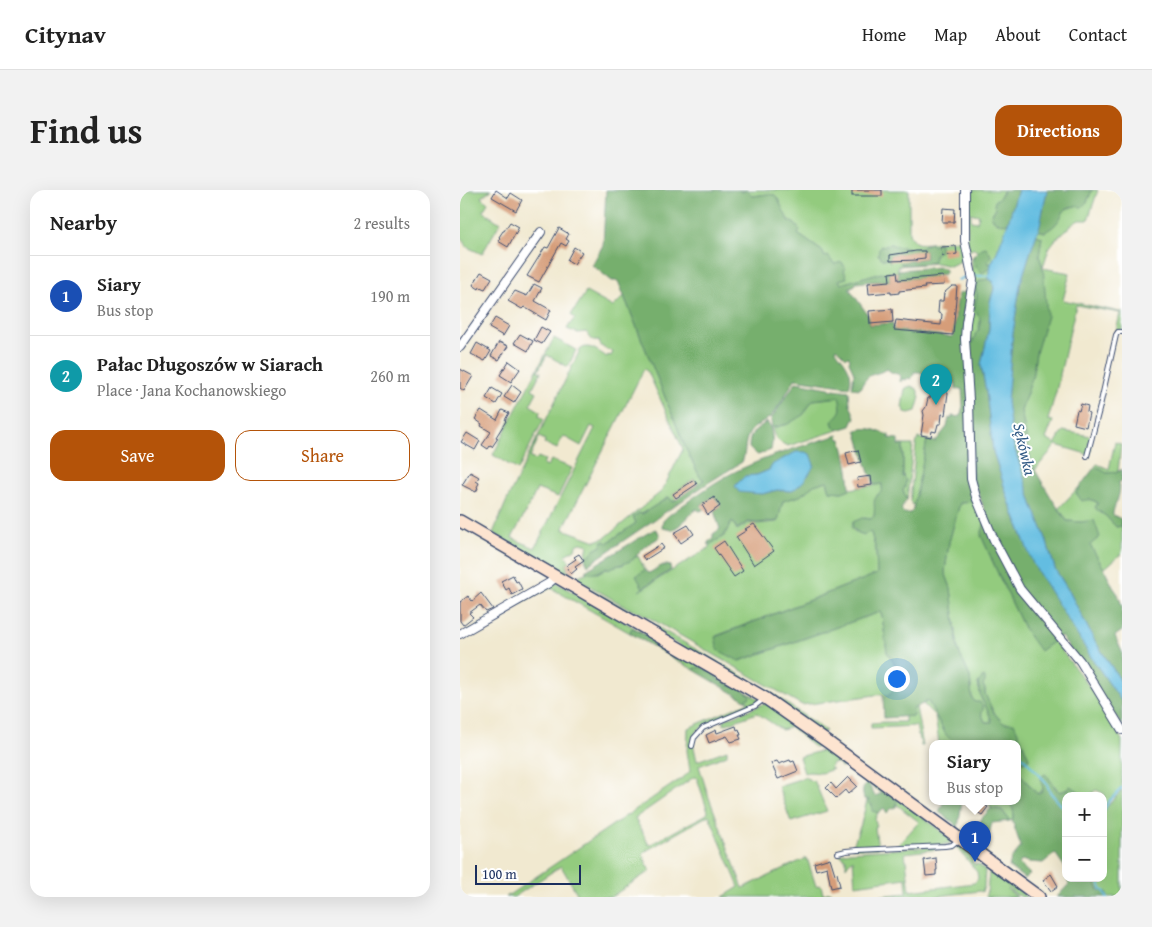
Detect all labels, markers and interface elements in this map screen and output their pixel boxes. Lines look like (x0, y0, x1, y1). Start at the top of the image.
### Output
text: Citynav (25, 17, 106, 52)
text: Home (862, 21, 906, 48)
text: Map (934, 21, 967, 48)
text: About (995, 21, 1041, 48)
text: Contact (1069, 21, 1127, 48)
text: Find us (30, 105, 143, 156)
button: Directions (995, 105, 1122, 156)
text: Nearby (50, 207, 117, 238)
text: 2 results (353, 211, 410, 235)
text: Siary (97, 270, 141, 298)
text: 1 (62, 284, 70, 308)
text: 190 m (370, 284, 410, 308)
text: Bus stop (97, 298, 153, 322)
text: Pałac Długoszów w Siarach (97, 350, 323, 378)
text: 2 (62, 364, 70, 388)
text: 260 m (370, 364, 410, 388)
pin: 2 (920, 364, 952, 405)
text: Place · Jana Kochanowskiego (97, 378, 287, 402)
water label: Sękówka (1007, 421, 1043, 478)
button: Save (50, 430, 225, 481)
button: Share (235, 430, 410, 481)
your location (884, 666, 910, 692)
popup (929, 740, 1021, 805)
text: Siary (947, 747, 991, 775)
text: Bus stop (947, 775, 1003, 799)
map controls (1062, 792, 1107, 882)
button: + (1062, 792, 1107, 837)
pin: 1 (959, 821, 991, 862)
button: − (1062, 837, 1107, 882)
scale bar (475, 862, 581, 885)
text: 100 m (482, 864, 517, 884)

